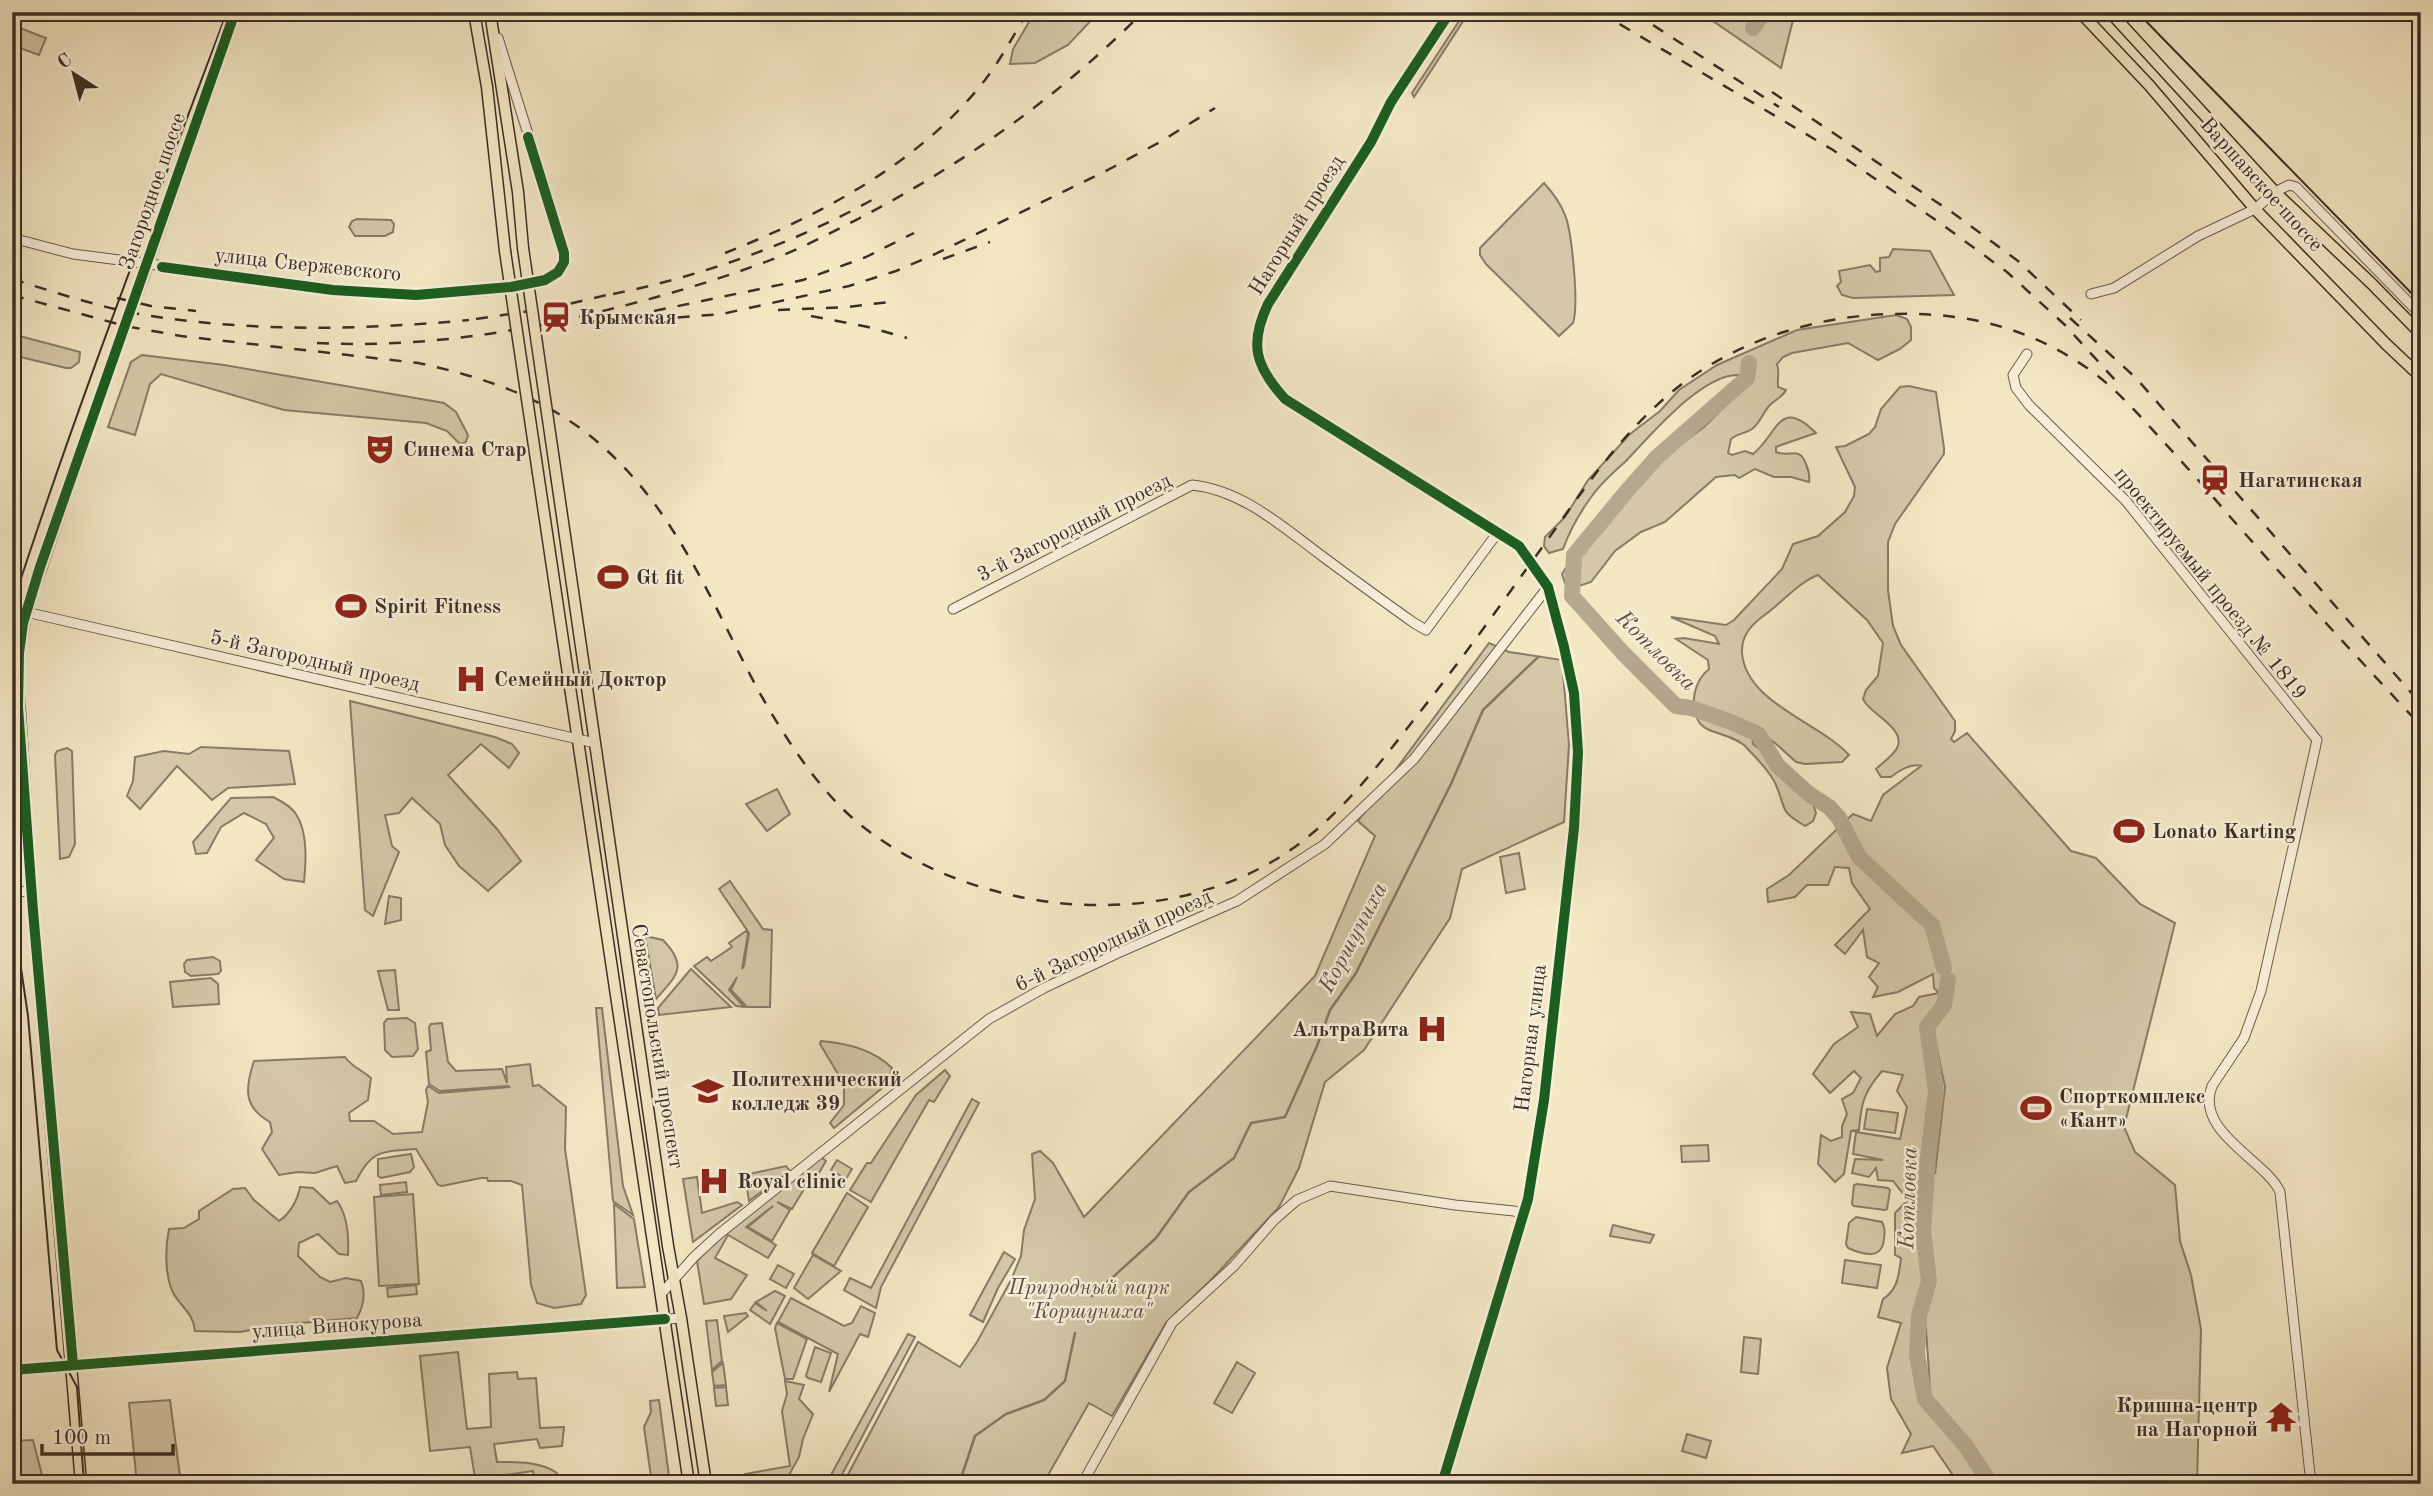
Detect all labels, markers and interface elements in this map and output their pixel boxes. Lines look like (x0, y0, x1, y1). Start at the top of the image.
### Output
north arrow (38, 38, 108, 108)
text: С (55, 51, 76, 74)
street label: Загородное шоссе (117, 110, 190, 273)
street label: Варшавское шоссе (2195, 114, 2326, 256)
street label: Нагорный проезд (1246, 151, 1349, 300)
street label: улица Свержевского (213, 245, 402, 286)
station icon: Крымская (539, 300, 573, 334)
place label: Крымская (579, 308, 676, 329)
theatre icon: Синема Стар (363, 432, 397, 466)
place label: Синема Стар (403, 440, 527, 461)
station icon: Нагатинская (2198, 463, 2232, 497)
street label: проектируемый проезд № 1819 (2110, 464, 2310, 704)
street label: 3-й Загородный проезд (974, 470, 1176, 586)
place label: Нагатинская (2238, 471, 2363, 492)
sports icon: Gt fit (596, 560, 630, 594)
place label: Gt fit (636, 568, 684, 589)
sports icon: Spirit Fitness (334, 589, 368, 623)
place label: Spirit Fitness (374, 597, 501, 618)
water label: Котловка (1611, 606, 1700, 696)
street label: 5-й Загородный проезд (208, 627, 422, 696)
hospital icon: Семейный Доктор (454, 662, 488, 696)
place label: Семейный Доктор (494, 670, 667, 691)
sports icon: Lonato Karting (2112, 814, 2146, 848)
place label: Lonato Karting (2152, 822, 2297, 843)
water label: Коршуниха (1314, 879, 1393, 998)
street label: 6-й Загородный проезд (1012, 886, 1216, 996)
street label: Севастопольский проспект (627, 922, 686, 1170)
street label: Нагорная улица (1512, 963, 1551, 1113)
hospital icon: АльтраВита (1415, 1012, 1449, 1046)
place label: АльтраВита (1292, 1020, 1409, 1041)
place label: Политехнический колледж 39 (731, 1070, 902, 1115)
school or university icon: Политехнический колледж 39 (691, 1074, 725, 1108)
place label: Спорткомплекс «Кант» (2059, 1087, 2206, 1132)
sports icon: Спорткомплекс «Кант» (2019, 1091, 2053, 1125)
water label: Котловка (1895, 1146, 1922, 1251)
hospital icon: Royal clinic (697, 1164, 731, 1198)
place label: Royal clinic (737, 1172, 846, 1193)
park label: Природный парк "Коршуниха" (1007, 1278, 1170, 1323)
street label: улица Винокурова (251, 1310, 423, 1343)
place label: Кришна-центр на Нагорной (2116, 1396, 2258, 1441)
temple icon: Кришна-центр на Нагорной (2264, 1400, 2298, 1434)
scale bar (42, 1412, 173, 1456)
text: 100 m (52, 1428, 111, 1449)

